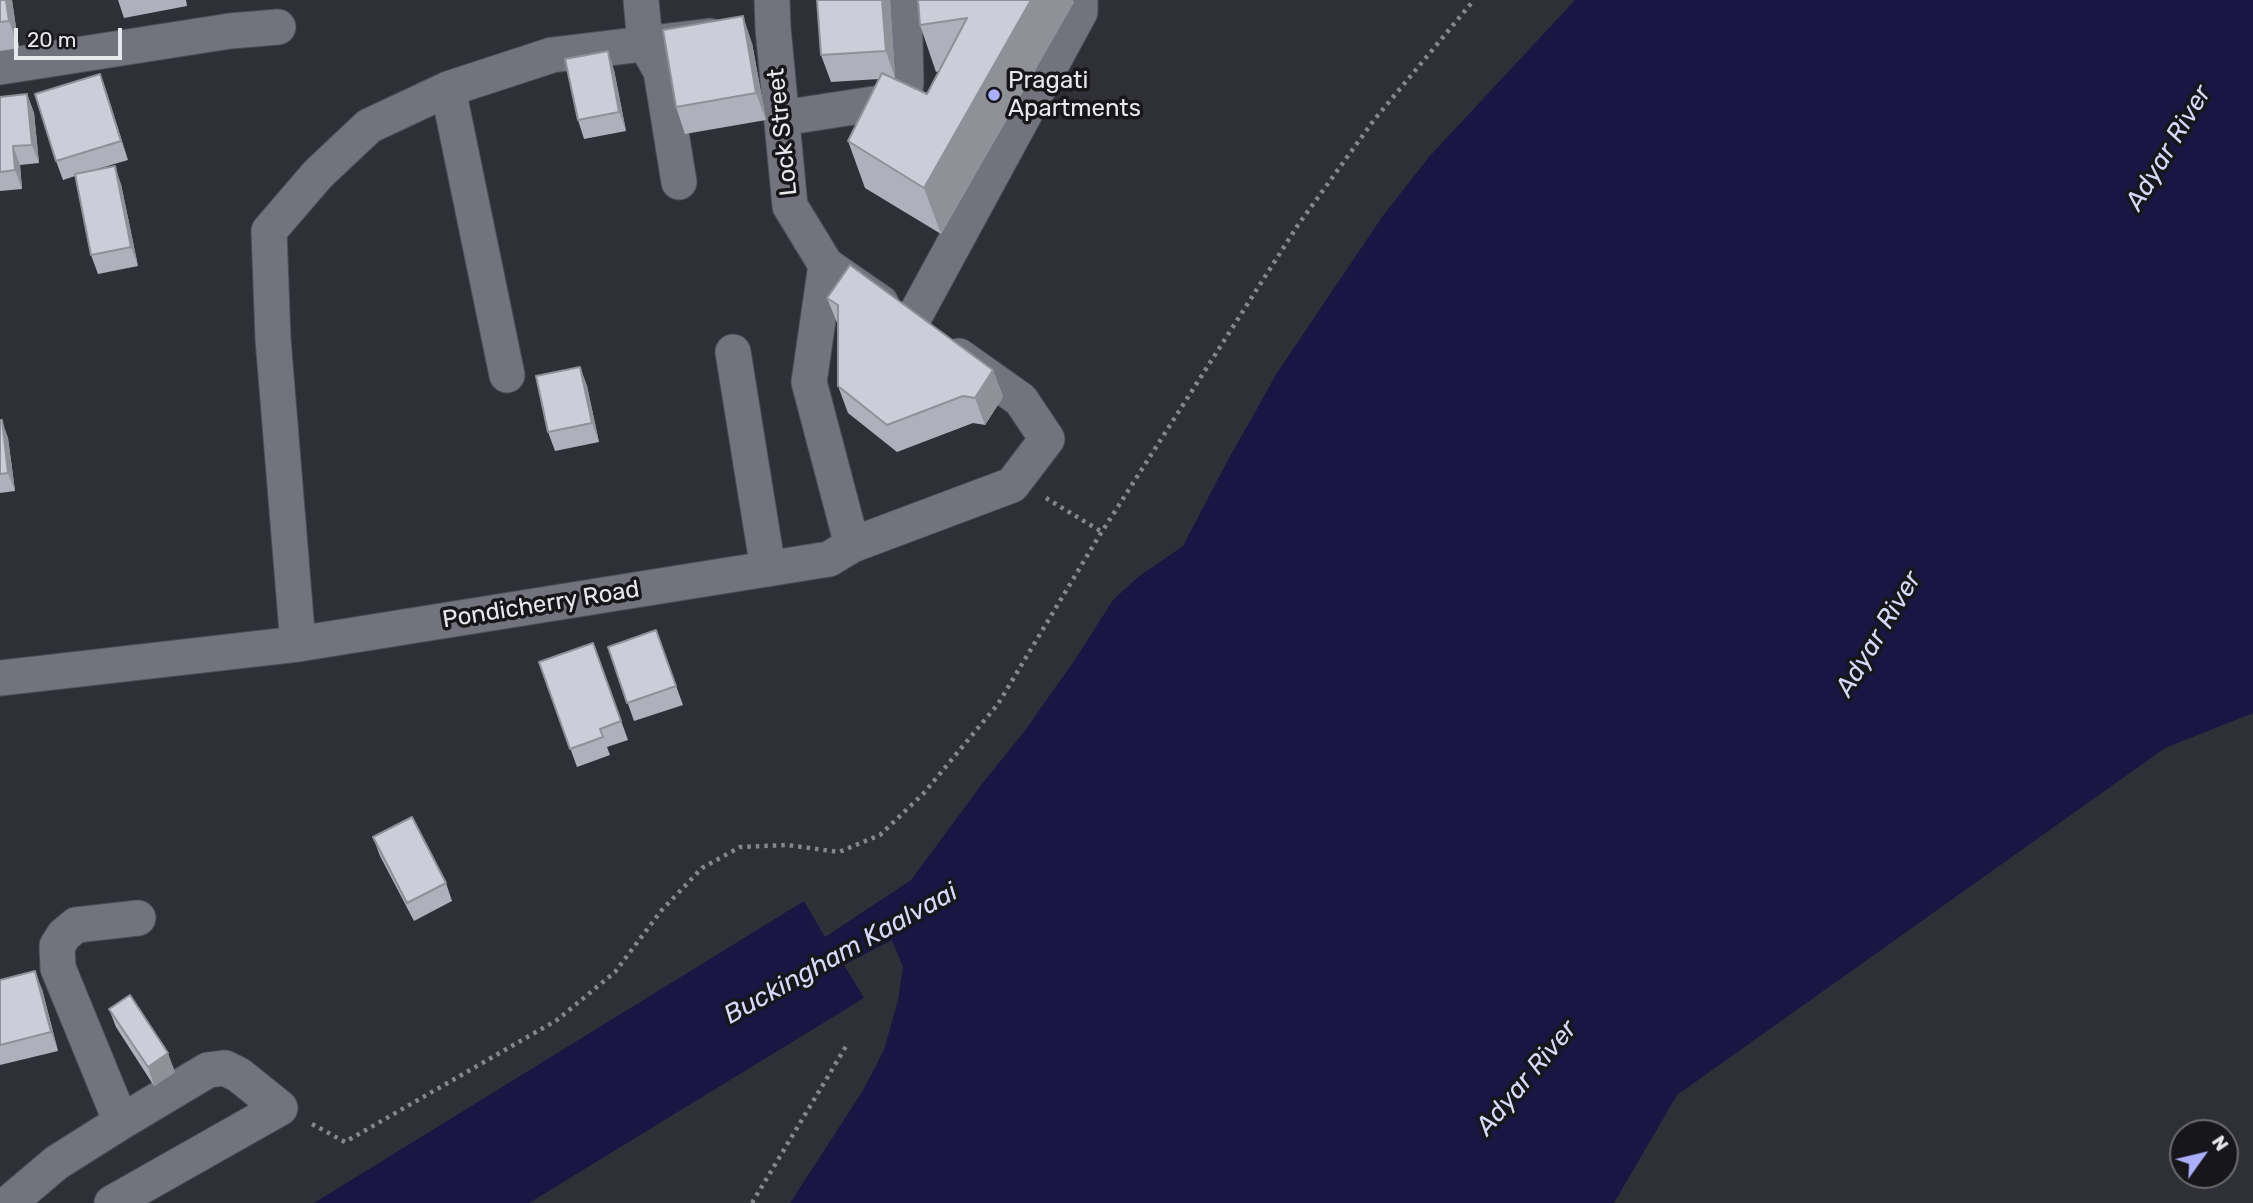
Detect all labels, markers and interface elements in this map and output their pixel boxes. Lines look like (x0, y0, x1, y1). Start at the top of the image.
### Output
scale bar (18, 14, 126, 58)
text: 20 m (27, 27, 76, 52)
street label: Lock Street (762, 67, 804, 197)
place label: Pragati Apartments (1008, 67, 1141, 123)
water label: Adyar River (2119, 80, 2219, 216)
marker: Pragati Apartments (986, 87, 1002, 103)
water label: Adyar River (1829, 566, 1929, 702)
street label: Pondicherry Road (440, 575, 642, 635)
water label: Buckingham Kaalvaai (719, 877, 963, 1031)
water label: Adyar River (1470, 1014, 1584, 1142)
north arrow (2169, 1119, 2239, 1189)
text: N (2207, 1131, 2234, 1155)

